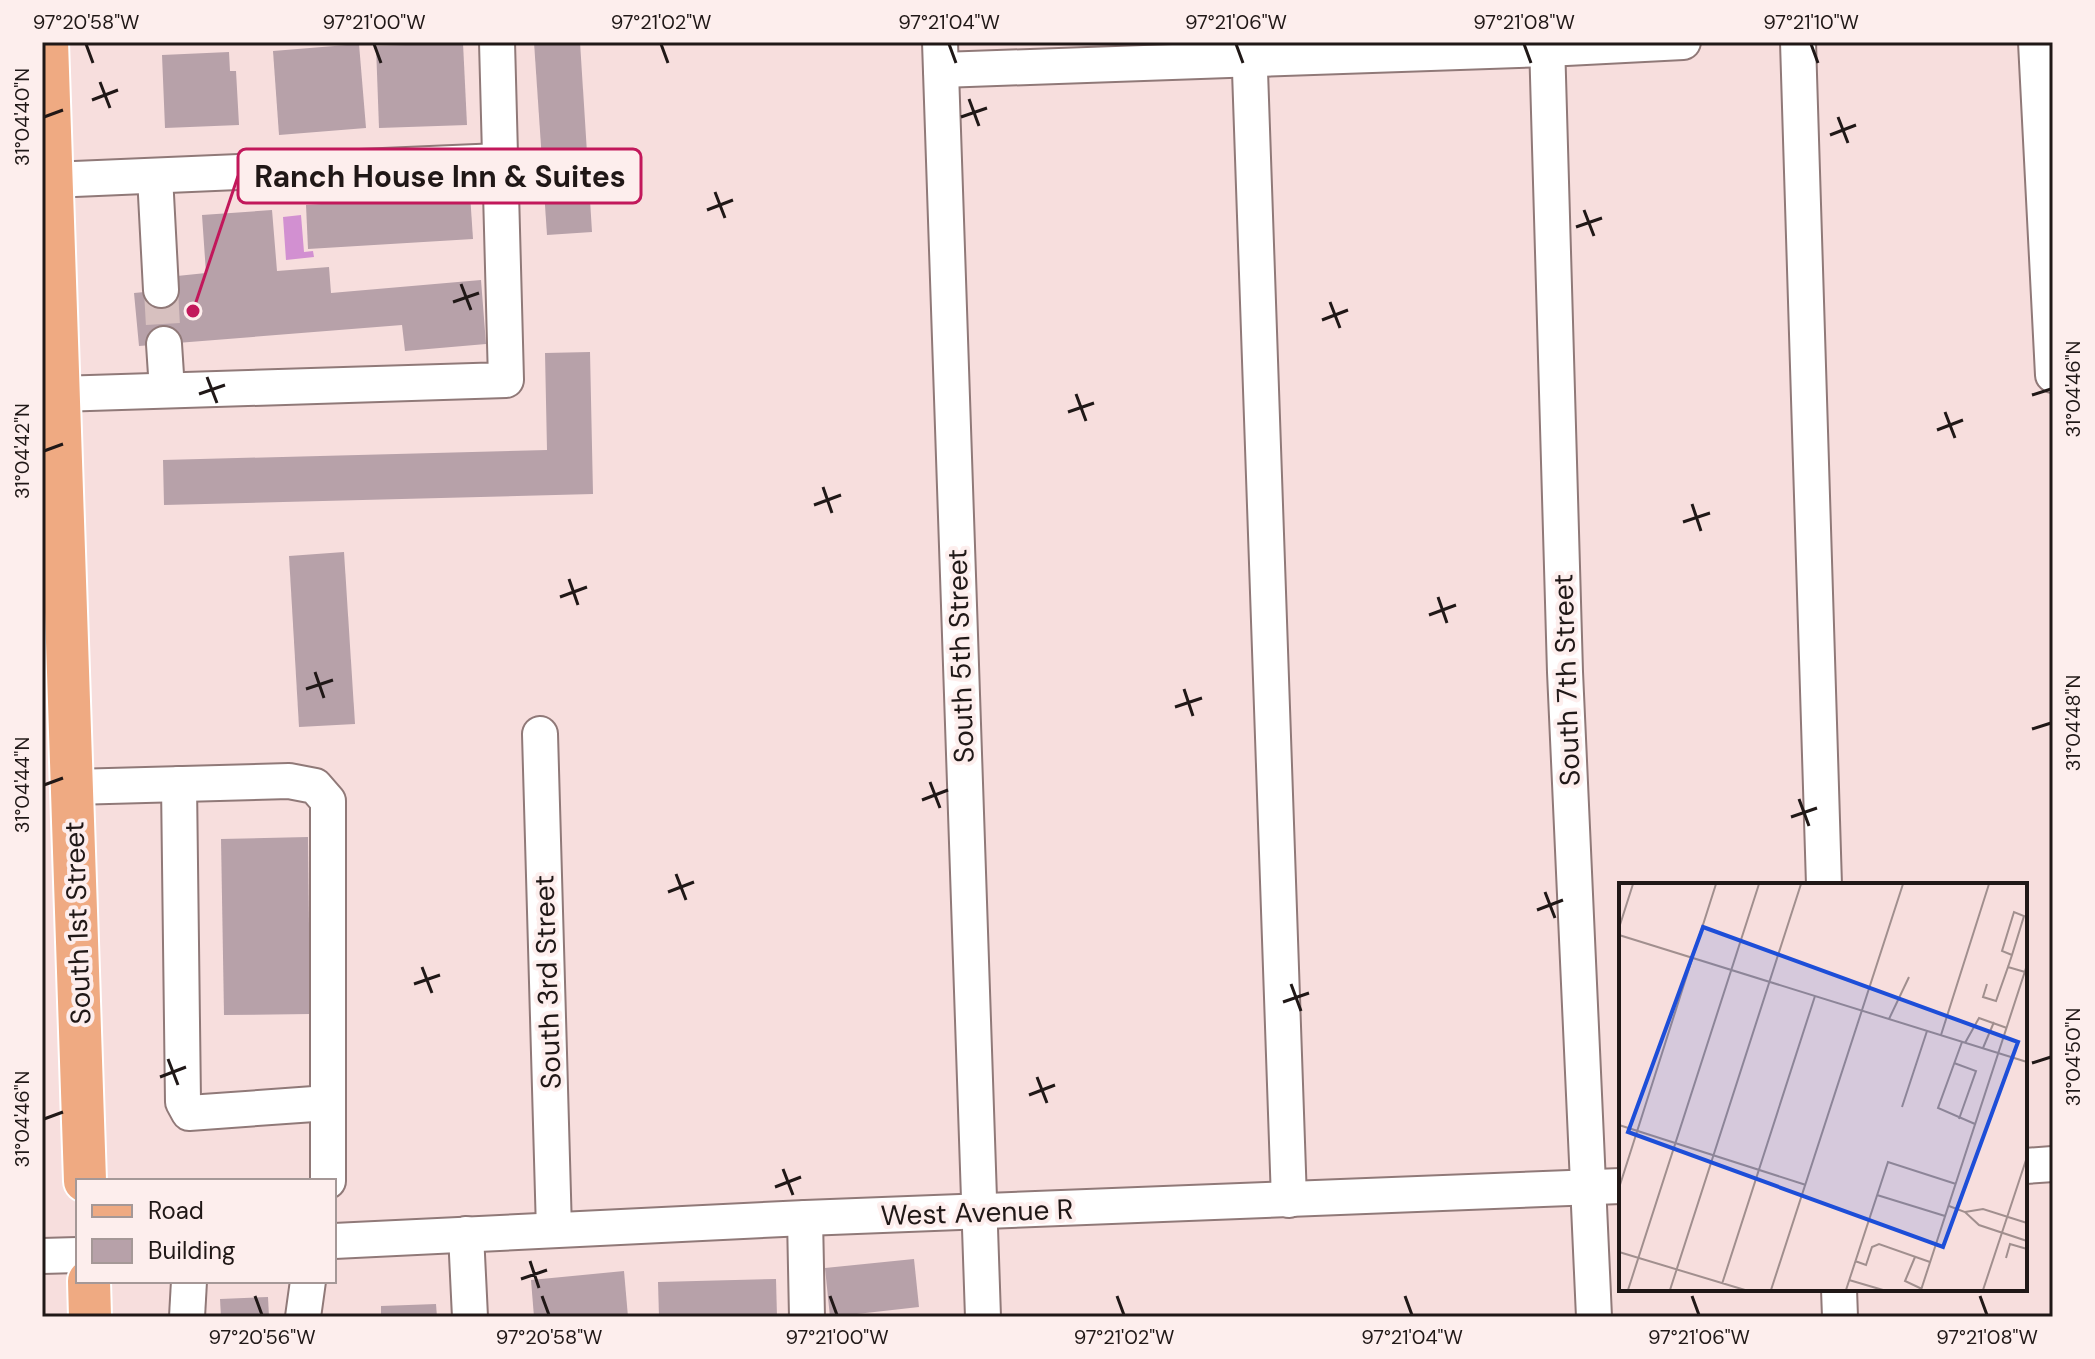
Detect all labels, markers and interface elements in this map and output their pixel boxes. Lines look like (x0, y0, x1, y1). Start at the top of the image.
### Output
text: 97°20'58"W (33, 9, 139, 35)
text: 97°21'00"W (322, 9, 426, 35)
text: 97°21'02"W (611, 9, 711, 35)
text: 97°21'04"W (898, 9, 1000, 35)
text: 97°21'06"W (1185, 9, 1287, 35)
text: 97°21'08"W (1473, 9, 1575, 35)
text: 97°21'10"W (1763, 9, 1859, 35)
text: 31°04'40"N (9, 68, 35, 166)
callout: Ranch House Inn & Suites (238, 149, 641, 203)
text: Ranch House Inn & Suites (254, 157, 626, 196)
text: 31°04'46"N (2060, 341, 2086, 437)
text: 31°04'42"N (9, 403, 35, 499)
street label: South 5th Street (938, 548, 983, 764)
street label: South 7th Street (1544, 573, 1589, 787)
text: 31°04'48"N (2060, 675, 2086, 771)
text: 31°04'44"N (9, 737, 35, 833)
street label: South 1st Street (55, 821, 100, 1025)
street label: South 3rd Street (525, 874, 570, 1090)
inset map (1619, 883, 2027, 1291)
text: 31°04'50"N (2060, 1008, 2086, 1106)
text: 31°04'46"N (9, 1071, 35, 1167)
legend (76, 1179, 336, 1283)
street label: West Avenue R (880, 1191, 1074, 1234)
text: Road (148, 1195, 204, 1226)
text: Building (148, 1235, 235, 1266)
text: 97°20'56"W (208, 1324, 316, 1350)
text: 97°20'58"W (496, 1324, 602, 1350)
text: 97°21'00"W (785, 1324, 889, 1350)
text: 97°21'02"W (1074, 1324, 1174, 1350)
text: 97°21'04"W (1361, 1324, 1463, 1350)
text: 97°21'06"W (1648, 1324, 1750, 1350)
text: 97°21'08"W (1936, 1324, 2038, 1350)

